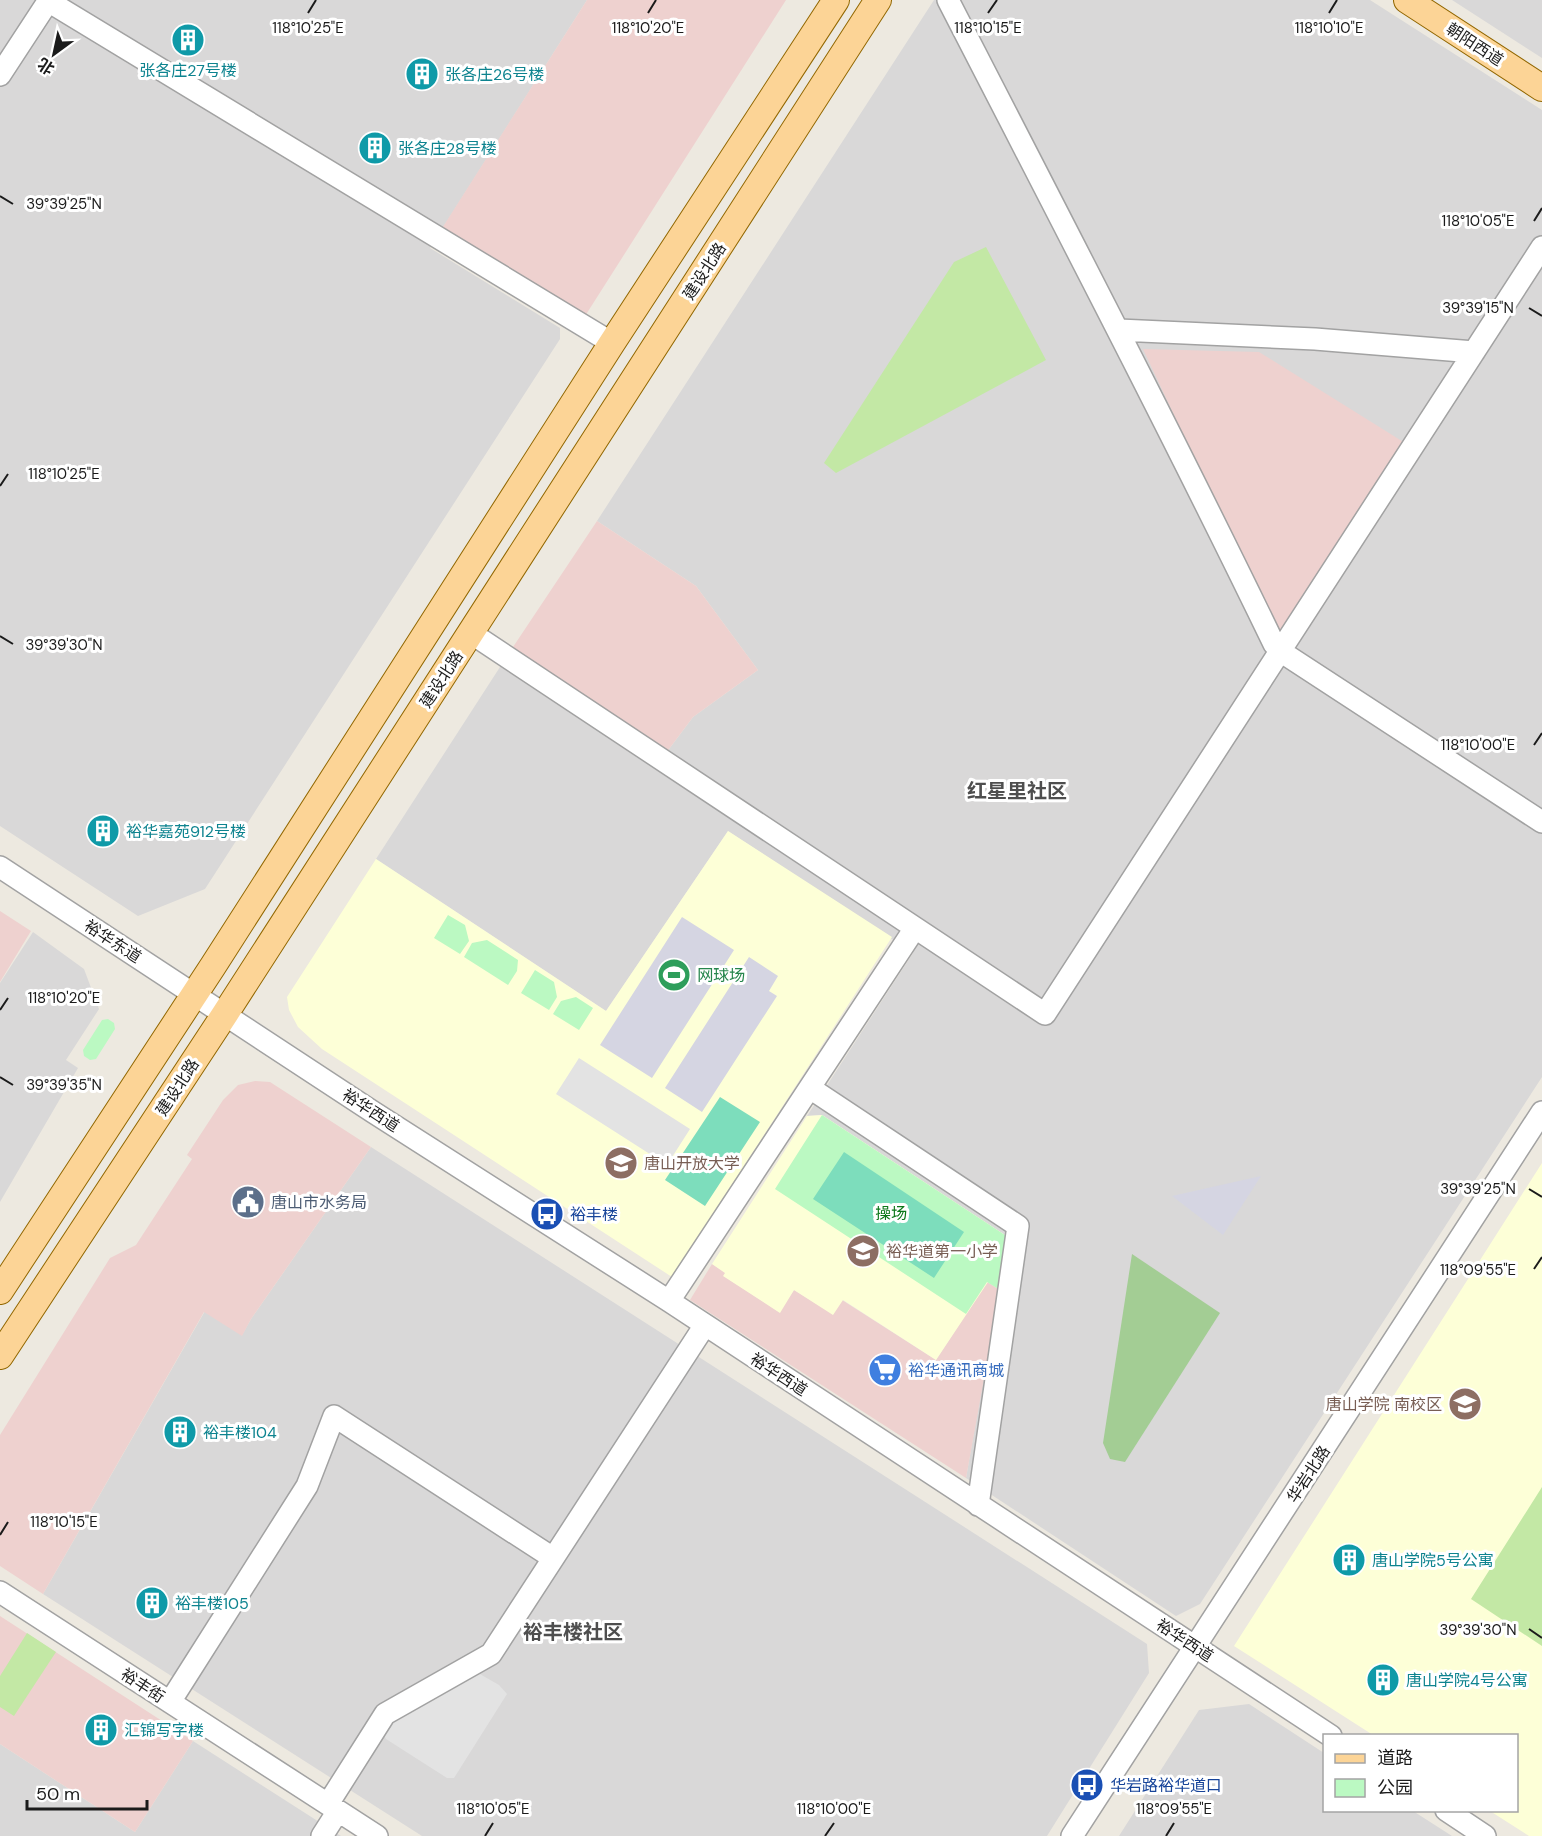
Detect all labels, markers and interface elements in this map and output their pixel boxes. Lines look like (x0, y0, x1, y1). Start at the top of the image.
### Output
text: 118°10'25"E (272, 18, 344, 38)
text: 118°10'20"E (612, 18, 684, 38)
text: 118°10'15"E (954, 18, 1022, 38)
text: 118°10'10"E (1295, 18, 1363, 38)
street label: 朝阳西道 (1442, 18, 1507, 71)
building icon: 张各庄27号楼 (170, 22, 206, 58)
north arrow (24, 24, 84, 84)
text: 北 (34, 53, 59, 79)
building icon: 张各庄26号楼 (404, 56, 440, 92)
place label: 张各庄27号楼 (139, 60, 237, 81)
place label: 张各庄26号楼 (445, 64, 544, 85)
building icon: 张各庄28号楼 (357, 130, 393, 166)
place label: 张各庄28号楼 (398, 138, 497, 159)
text: 39°39'25"N (26, 194, 102, 214)
text: 118°10'05"E (1442, 211, 1514, 231)
street label: 建设北路 (678, 239, 731, 304)
text: 39°39'15"N (1442, 298, 1514, 318)
text: 118°10'25"E (28, 464, 100, 484)
text: 39°39'30"N (25, 635, 103, 655)
street label: 建设北路 (415, 647, 468, 712)
text: 118°10'00"E (1441, 735, 1515, 755)
district label: 红星里社区 (967, 778, 1067, 804)
building icon: 裕华嘉苑912号楼 (85, 813, 121, 849)
place label: 裕华嘉苑912号楼 (126, 821, 246, 842)
street label: 裕华东道 (80, 915, 145, 968)
sports icon: 网球场 (656, 957, 692, 993)
place label: 网球场 (697, 965, 745, 986)
text: 118°10'20"E (28, 988, 100, 1008)
street label: 建设北路 (151, 1055, 204, 1120)
text: 39°39'35"N (26, 1075, 102, 1095)
street label: 裕华西道 (338, 1084, 403, 1137)
school or university icon: 唐山开放大学 (603, 1145, 639, 1181)
place label: 唐山开放大学 (644, 1153, 740, 1174)
text: 39°39'25"N (1440, 1179, 1516, 1199)
public building icon: 唐山市水务局 (230, 1184, 266, 1220)
place label: 唐山市水务局 (271, 1192, 367, 1213)
bus stop icon: 裕丰楼 (529, 1196, 565, 1232)
park label: 操场 (875, 1203, 907, 1224)
place label: 裕丰楼 (570, 1204, 618, 1225)
school or university icon: 裕华道第一小学 (845, 1233, 881, 1269)
place label: 裕华道第一小学 (886, 1241, 998, 1262)
text: 118°09'55"E (1440, 1260, 1516, 1280)
street label: 裕华西道 (746, 1348, 811, 1401)
supermarket icon: 裕华通讯商城 (867, 1352, 903, 1388)
place label: 裕华通讯商城 (908, 1360, 1004, 1381)
school or university icon: 唐山学院 南校区 (1447, 1386, 1483, 1422)
place label: 唐山学院 南校区 (1326, 1394, 1442, 1415)
building icon: 裕丰楼104 (162, 1414, 198, 1450)
place label: 裕丰楼104 (203, 1422, 277, 1443)
street label: 华岩北路 (1282, 1442, 1335, 1507)
text: 118°10'15"E (30, 1512, 98, 1532)
building icon: 唐山学院5号公寓 (1331, 1542, 1367, 1578)
place label: 唐山学院5号公寓 (1372, 1550, 1494, 1571)
building icon: 裕丰楼105 (134, 1585, 170, 1621)
place label: 裕丰楼105 (175, 1593, 249, 1614)
street label: 裕华西道 (1152, 1614, 1217, 1667)
district label: 裕丰楼社区 (523, 1619, 623, 1645)
text: 39°39'30"N (1439, 1620, 1517, 1640)
building icon: 唐山学院4号公寓 (1365, 1662, 1401, 1698)
street label: 裕丰街 (117, 1664, 169, 1707)
place label: 唐山学院4号公寓 (1406, 1670, 1528, 1691)
building icon: 汇锦写字楼 (83, 1712, 119, 1748)
place label: 汇锦写字楼 (124, 1720, 204, 1741)
legend (1323, 1734, 1518, 1812)
text: 道路 (1377, 1746, 1413, 1770)
bus stop icon: 华岩路裕华道口 (1069, 1767, 1105, 1803)
scale bar (27, 1773, 147, 1811)
place label: 华岩路裕华道口 (1110, 1775, 1222, 1796)
text: 公园 (1377, 1776, 1413, 1800)
text: 50 m (36, 1782, 80, 1806)
text: 118°10'05"E (457, 1799, 529, 1819)
text: 118°10'00"E (797, 1799, 871, 1819)
text: 118°09'55"E (1136, 1799, 1212, 1819)

